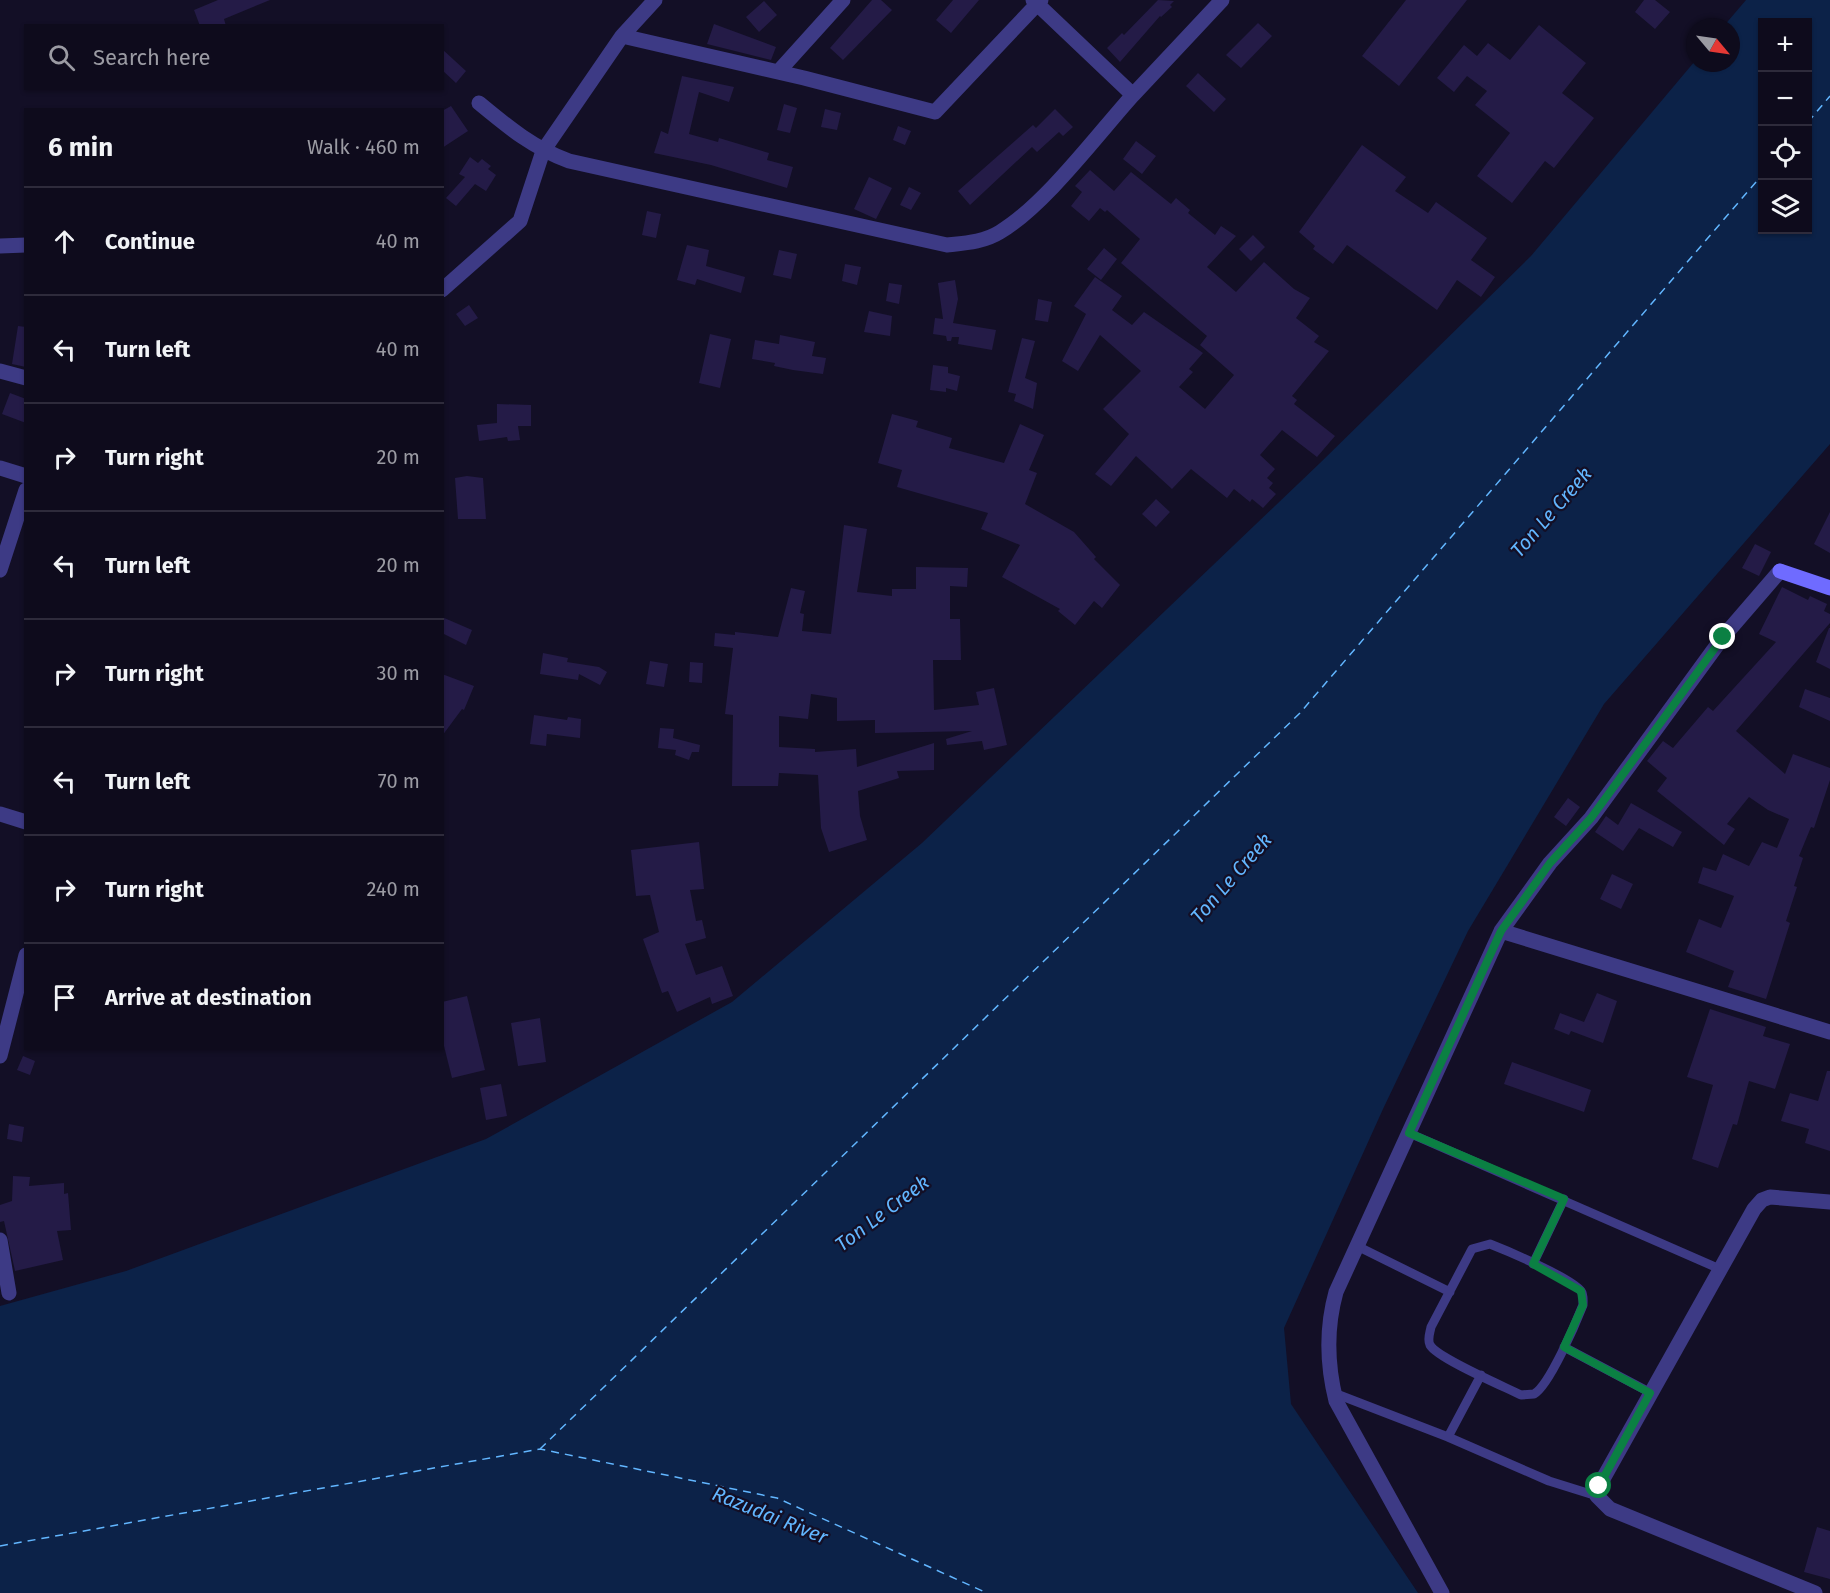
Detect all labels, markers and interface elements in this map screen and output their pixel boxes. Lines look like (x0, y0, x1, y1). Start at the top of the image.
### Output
north arrow (1686, 18, 1740, 72)
map controls (1758, 18, 1812, 234)
button: + (1758, 18, 1812, 72)
search box (24, 24, 444, 90)
icon: search (45, 41, 78, 74)
text: Search here (93, 44, 211, 71)
button: − (1758, 72, 1812, 126)
button: locate (1758, 126, 1812, 180)
text: 6 min (48, 132, 113, 163)
text: Walk · 460 m (307, 135, 420, 159)
button: layers (1758, 180, 1812, 234)
icon: ahead (48, 225, 81, 258)
text: Continue (105, 228, 195, 255)
text: 40 m (376, 229, 420, 253)
icon: left (48, 333, 81, 366)
text: Turn left (105, 336, 190, 363)
text: 40 m (376, 337, 420, 361)
icon: right (48, 441, 81, 474)
text: Turn right (105, 444, 204, 471)
text: 20 m (377, 445, 420, 469)
water label: Ton Le Creek (1505, 462, 1597, 562)
icon: left (48, 549, 81, 582)
text: Turn left (105, 552, 190, 579)
text: 20 m (377, 553, 420, 577)
route end (1709, 623, 1735, 649)
icon: right (48, 657, 81, 690)
text: Turn right (105, 660, 204, 687)
text: 30 m (376, 661, 420, 685)
icon: left (48, 765, 81, 798)
text: Turn left (105, 768, 190, 795)
text: 70 m (378, 769, 420, 793)
water label: Ton Le Creek (1185, 828, 1277, 928)
icon: right (48, 873, 81, 906)
text: Turn right (105, 876, 204, 903)
text: 240 m (366, 877, 420, 901)
icon: arrive (48, 981, 81, 1014)
text: Arrive at destination (105, 984, 312, 1011)
water label: Ton Le Creek (830, 1170, 934, 1256)
route start (1585, 1472, 1611, 1498)
water label: Razudai River (709, 1481, 832, 1550)

